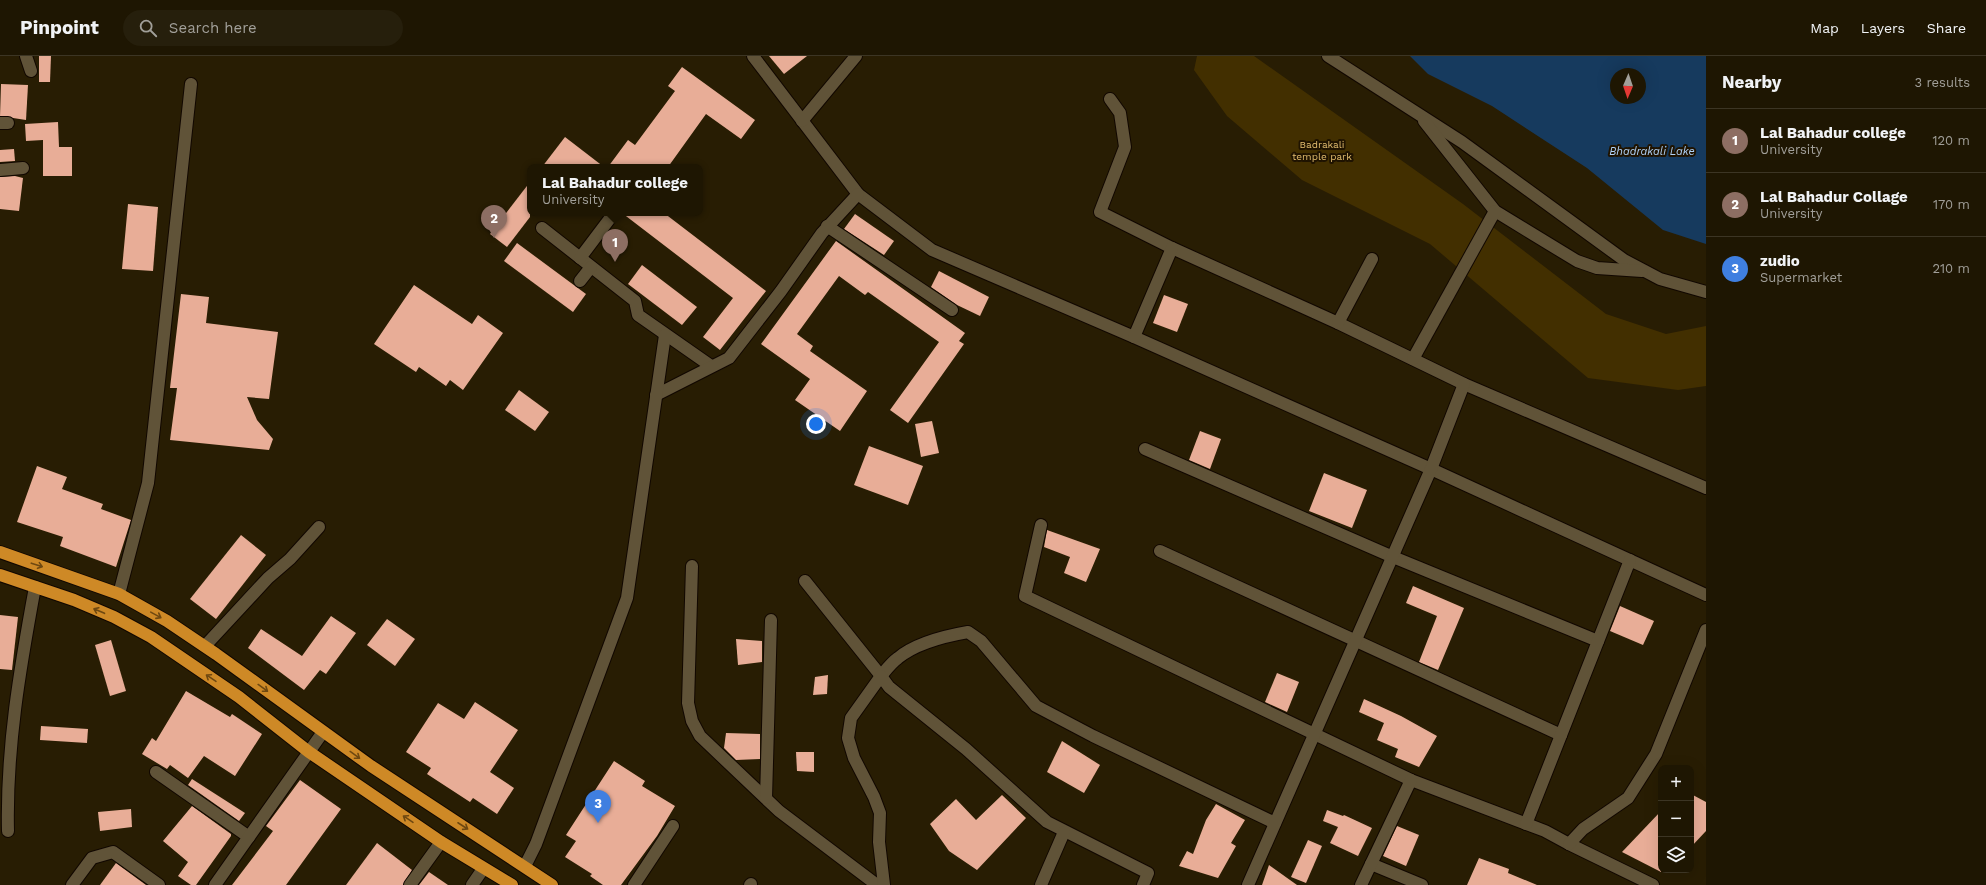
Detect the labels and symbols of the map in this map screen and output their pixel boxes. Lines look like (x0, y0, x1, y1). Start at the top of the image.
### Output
north arrow (1610, 68, 1646, 104)
park label: Badrakali temple park (1292, 139, 1352, 162)
water label: Bhadrakali Lake (1609, 145, 1695, 158)
pin: 2 (481, 205, 507, 238)
pin: 1 (602, 229, 628, 262)
your location (806, 414, 826, 434)
one-way arrow (30, 562, 43, 569)
one-way arrow (94, 607, 106, 614)
one-way arrow (150, 611, 162, 619)
one-way arrow (205, 674, 216, 682)
one-way arrow (258, 684, 269, 692)
one-way arrow (349, 750, 360, 759)
pin: 3 (585, 790, 611, 823)
one-way arrow (403, 815, 414, 823)
one-way arrow (457, 822, 468, 830)

